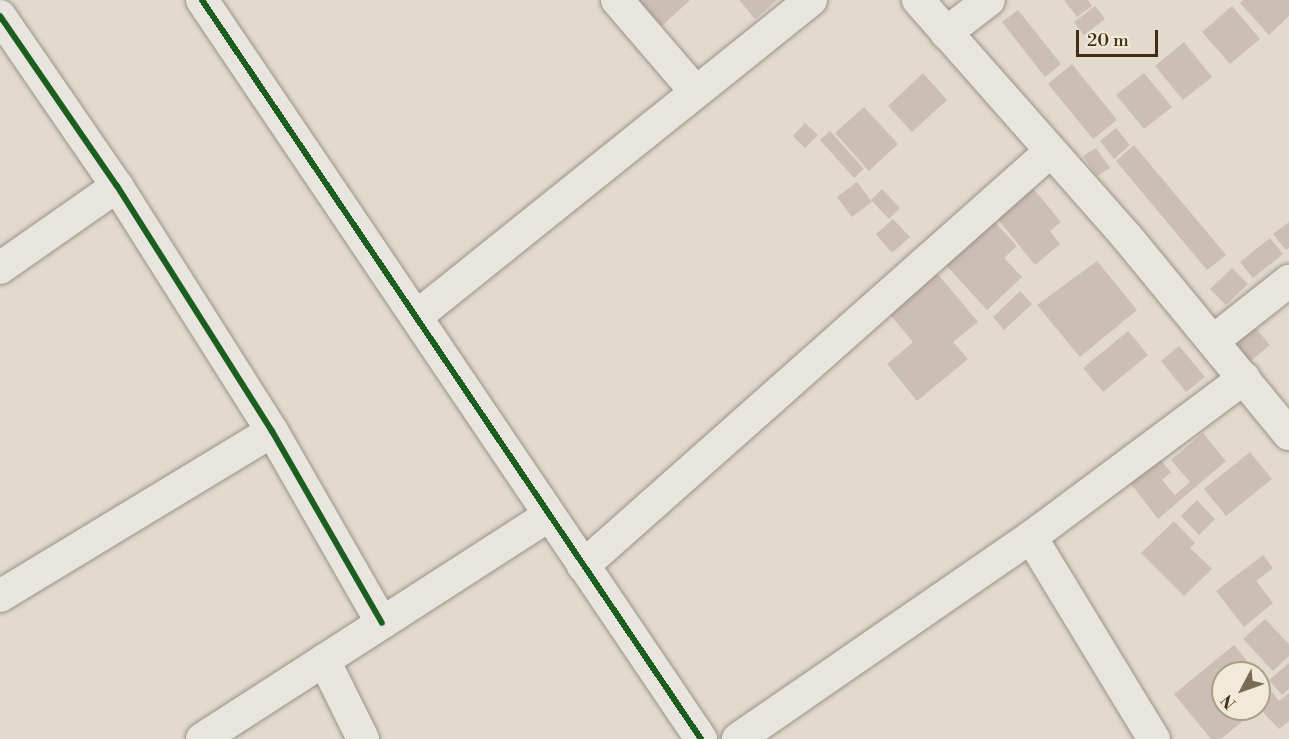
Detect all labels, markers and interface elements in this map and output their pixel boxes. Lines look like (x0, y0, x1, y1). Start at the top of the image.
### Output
scale bar (1079, 18, 1162, 56)
text: 20 m (1087, 29, 1129, 52)
north arrow (1211, 661, 1271, 721)
text: N (1217, 690, 1241, 713)

